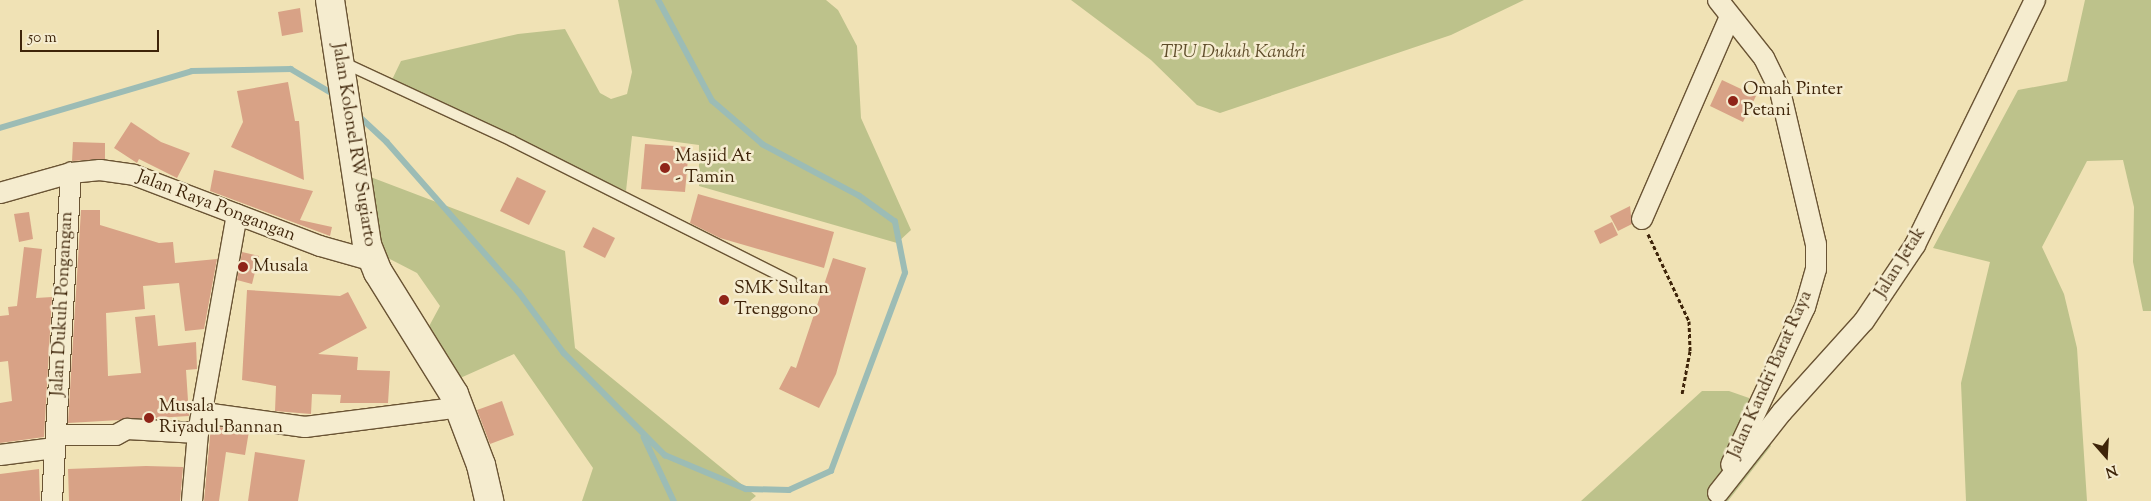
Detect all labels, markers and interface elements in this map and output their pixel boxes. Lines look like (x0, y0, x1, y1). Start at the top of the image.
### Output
scale bar (22, 20, 161, 52)
text: 50 m (28, 28, 57, 49)
street label: Jalan Kolonel RW Sugiarto (326, 42, 380, 248)
park label: TPU Dukuh Kandri (1161, 42, 1305, 64)
place label: Omah Pinter Petani (1743, 80, 1843, 122)
marker: Omah Pinter Petani (1727, 95, 1739, 107)
place label: Masjid At - Tamin (675, 147, 752, 190)
marker: Masjid At - Tamin (659, 162, 671, 174)
street label: Jalan Raya Pongangan (134, 167, 298, 247)
street label: Jalan Dukuh Pongangan (47, 211, 79, 397)
street label: Jalan Jetak (1871, 224, 1931, 302)
place label: Musala (253, 256, 308, 278)
marker: Musala (237, 261, 249, 273)
place label: SMK Sultan Trenggono (734, 279, 829, 322)
street label: Jalan Kandri Barat Raya (1724, 288, 1818, 462)
marker: SMK Sultan Trenggono (718, 294, 730, 306)
place label: Musala Riyadul Bannan (159, 397, 283, 439)
marker: Musala Riyadul Bannan (143, 412, 155, 424)
north arrow (2081, 431, 2131, 481)
text: N (2102, 459, 2119, 481)

